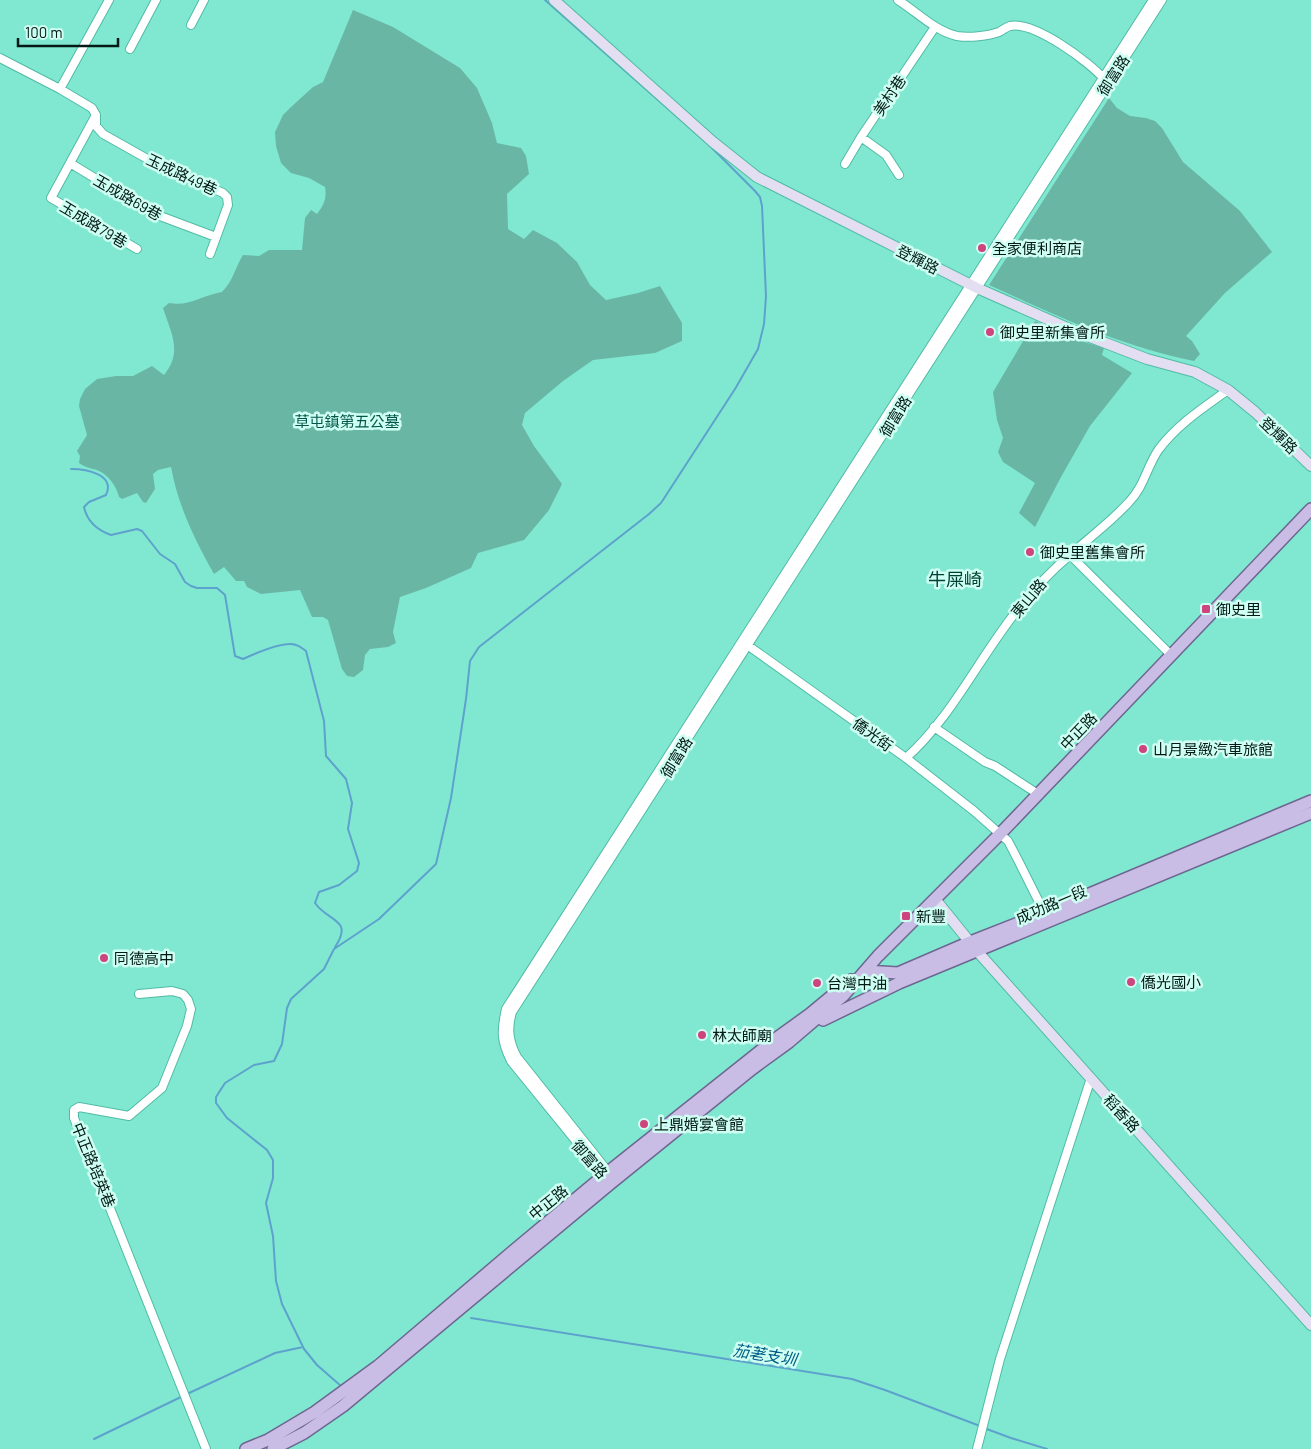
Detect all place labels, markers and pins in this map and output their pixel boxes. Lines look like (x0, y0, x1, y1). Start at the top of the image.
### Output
place label: 全家便利商店 (992, 239, 1082, 257)
marker: 全家便利商店 (976, 242, 988, 254)
place label: 御史里新集會所 (1000, 323, 1105, 341)
marker: 御史里新集會所 (984, 326, 996, 338)
place label: 御史里舊集會所 (1040, 543, 1145, 561)
marker: 御史里舊集會所 (1024, 546, 1036, 558)
place label: 御史里 (1216, 600, 1261, 618)
marker: 御史里 (1200, 603, 1212, 615)
place label: 山月景緻汽車旅館 (1153, 740, 1273, 758)
marker: 山月景緻汽車旅館 (1137, 743, 1149, 755)
place label: 新豐 (916, 907, 946, 925)
marker: 新豐 (900, 910, 912, 922)
place label: 同德高中 (114, 949, 174, 967)
marker: 同德高中 (98, 952, 110, 964)
place label: 僑光國小 (1141, 973, 1201, 991)
place label: 台灣中油 (827, 974, 887, 992)
marker: 僑光國小 (1125, 976, 1137, 988)
marker: 台灣中油 (811, 977, 823, 989)
place label: 林太師廟 (712, 1026, 772, 1044)
marker: 林太師廟 (696, 1029, 708, 1041)
place label: 上鼎婚宴會館 (654, 1115, 744, 1133)
marker: 上鼎婚宴會館 (638, 1118, 650, 1130)

